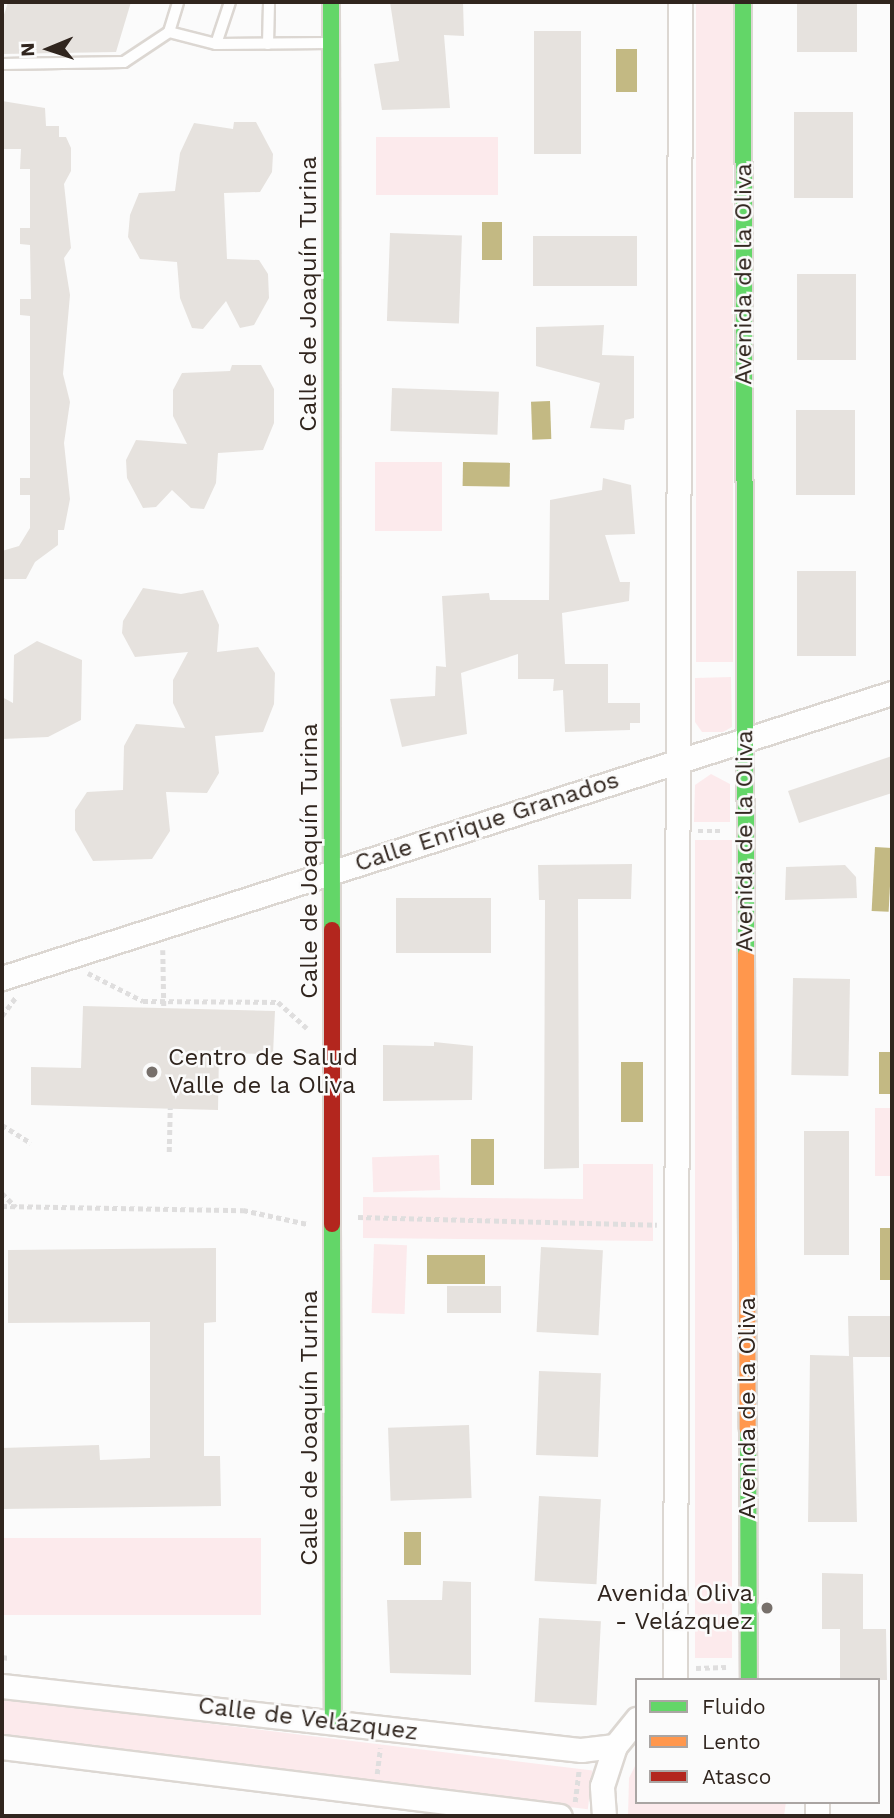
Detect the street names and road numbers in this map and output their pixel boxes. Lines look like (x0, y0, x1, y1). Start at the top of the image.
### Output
street label: Calle de Joaquín Turina (295, 156, 323, 432)
street label: Avenida de la Oliva (730, 162, 758, 386)
street label: Calle de Joaquín Turina (296, 723, 324, 999)
street label: Avenida de la Oliva (731, 729, 759, 953)
street label: Calle Enrique Granados (351, 766, 623, 878)
street label: Calle de Joaquín Turina (296, 1290, 324, 1566)
street label: Avenida de la Oliva (734, 1296, 762, 1520)
street label: Calle de Velázquez (196, 1691, 420, 1747)

